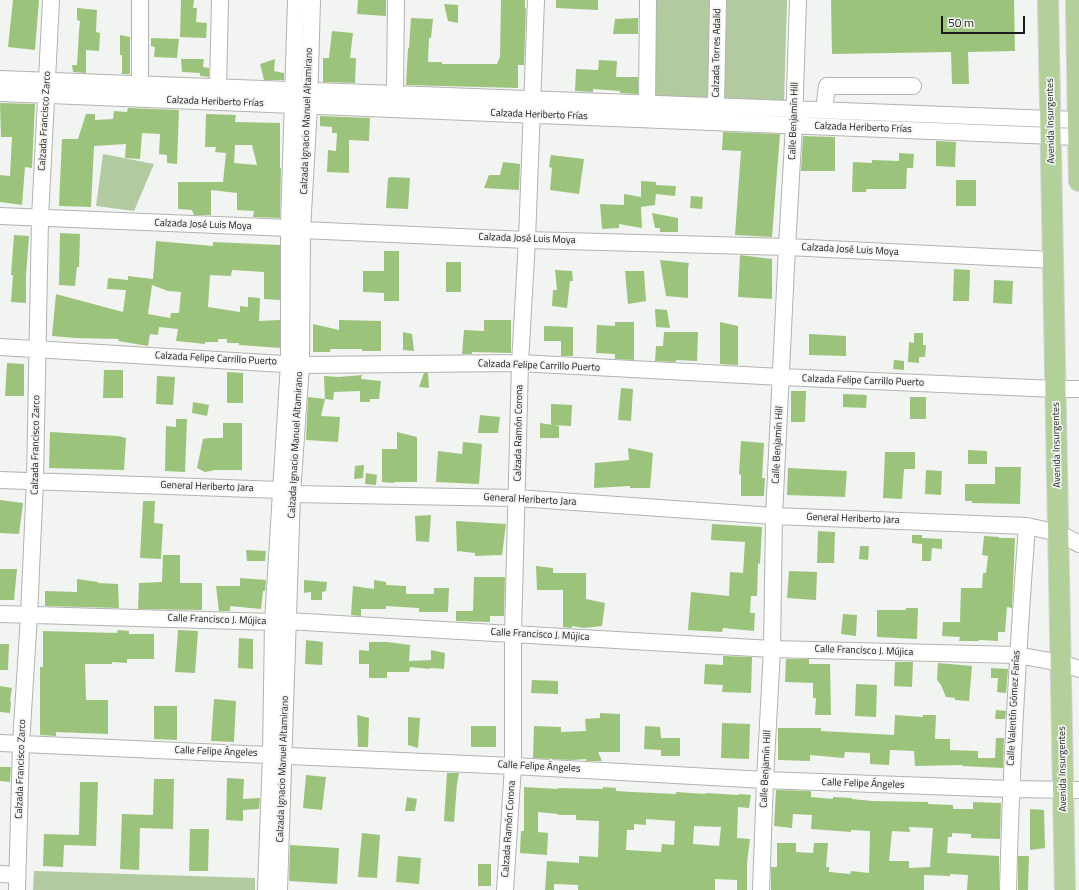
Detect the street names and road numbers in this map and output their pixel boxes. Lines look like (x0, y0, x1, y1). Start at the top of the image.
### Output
street label: Calzada Torres Adalid (710, 8, 724, 98)
street label: Calzada Ignacio Manuel Altamirano (298, 47, 316, 195)
street label: Calzada Francisco Zarco (36, 71, 54, 171)
street label: Avenida Insurgentes (1044, 78, 1058, 164)
street label: Calle Benjamín Hill (787, 82, 801, 160)
street label: Calzada Heriberto Frías (166, 94, 264, 110)
street label: Calzada Heriberto Frías (490, 107, 588, 123)
street label: Calzada Heriberto Frías (814, 120, 912, 136)
street label: Calzada José Luis Moya (154, 217, 252, 233)
street label: Calzada José Luis Moya (478, 231, 576, 247)
street label: Calzada José Luis Moya (801, 241, 899, 259)
street label: Calzada Felipe Carrillo Puerto (155, 350, 277, 368)
street label: Calzada Felipe Carrillo Puerto (478, 358, 600, 374)
street label: Calzada Ignacio Manuel Altamirano (286, 371, 306, 519)
street label: Calzada Felipe Carrillo Puerto (802, 373, 924, 389)
street label: Calzada Ramón Corona (512, 384, 526, 482)
street label: Calzada Francisco Zarco (29, 395, 43, 495)
street label: Avenida Insurgentes (1050, 402, 1064, 488)
street label: Calle Benjamín Hill (770, 406, 786, 484)
street label: General Heriberto Jara (160, 479, 254, 495)
street label: General Heriberto Jara (483, 492, 577, 508)
street label: General Heriberto Jara (806, 511, 900, 527)
street label: Calle Francisco J. Mújica (167, 612, 267, 628)
street label: Calle Francisco J. Mújica (490, 626, 590, 644)
street label: Calle Francisco J. Mújica (814, 643, 914, 659)
street label: Calle Valentín Gómez Farías (1005, 650, 1023, 766)
street label: Calzada Ignacio Manuel Altamirano (274, 695, 292, 843)
street label: Calzada Francisco Zarco (13, 719, 29, 819)
street label: Avenida Insurgentes (1056, 726, 1070, 812)
street label: Calle Benjamín Hill (758, 730, 774, 808)
street label: Calle Felipe Ángeles (174, 745, 258, 759)
street label: Calle Felipe Ángeles (497, 759, 581, 775)
street label: Calle Felipe Ángeles (821, 777, 905, 791)
street label: Calzada Ramón Corona (500, 780, 518, 878)

